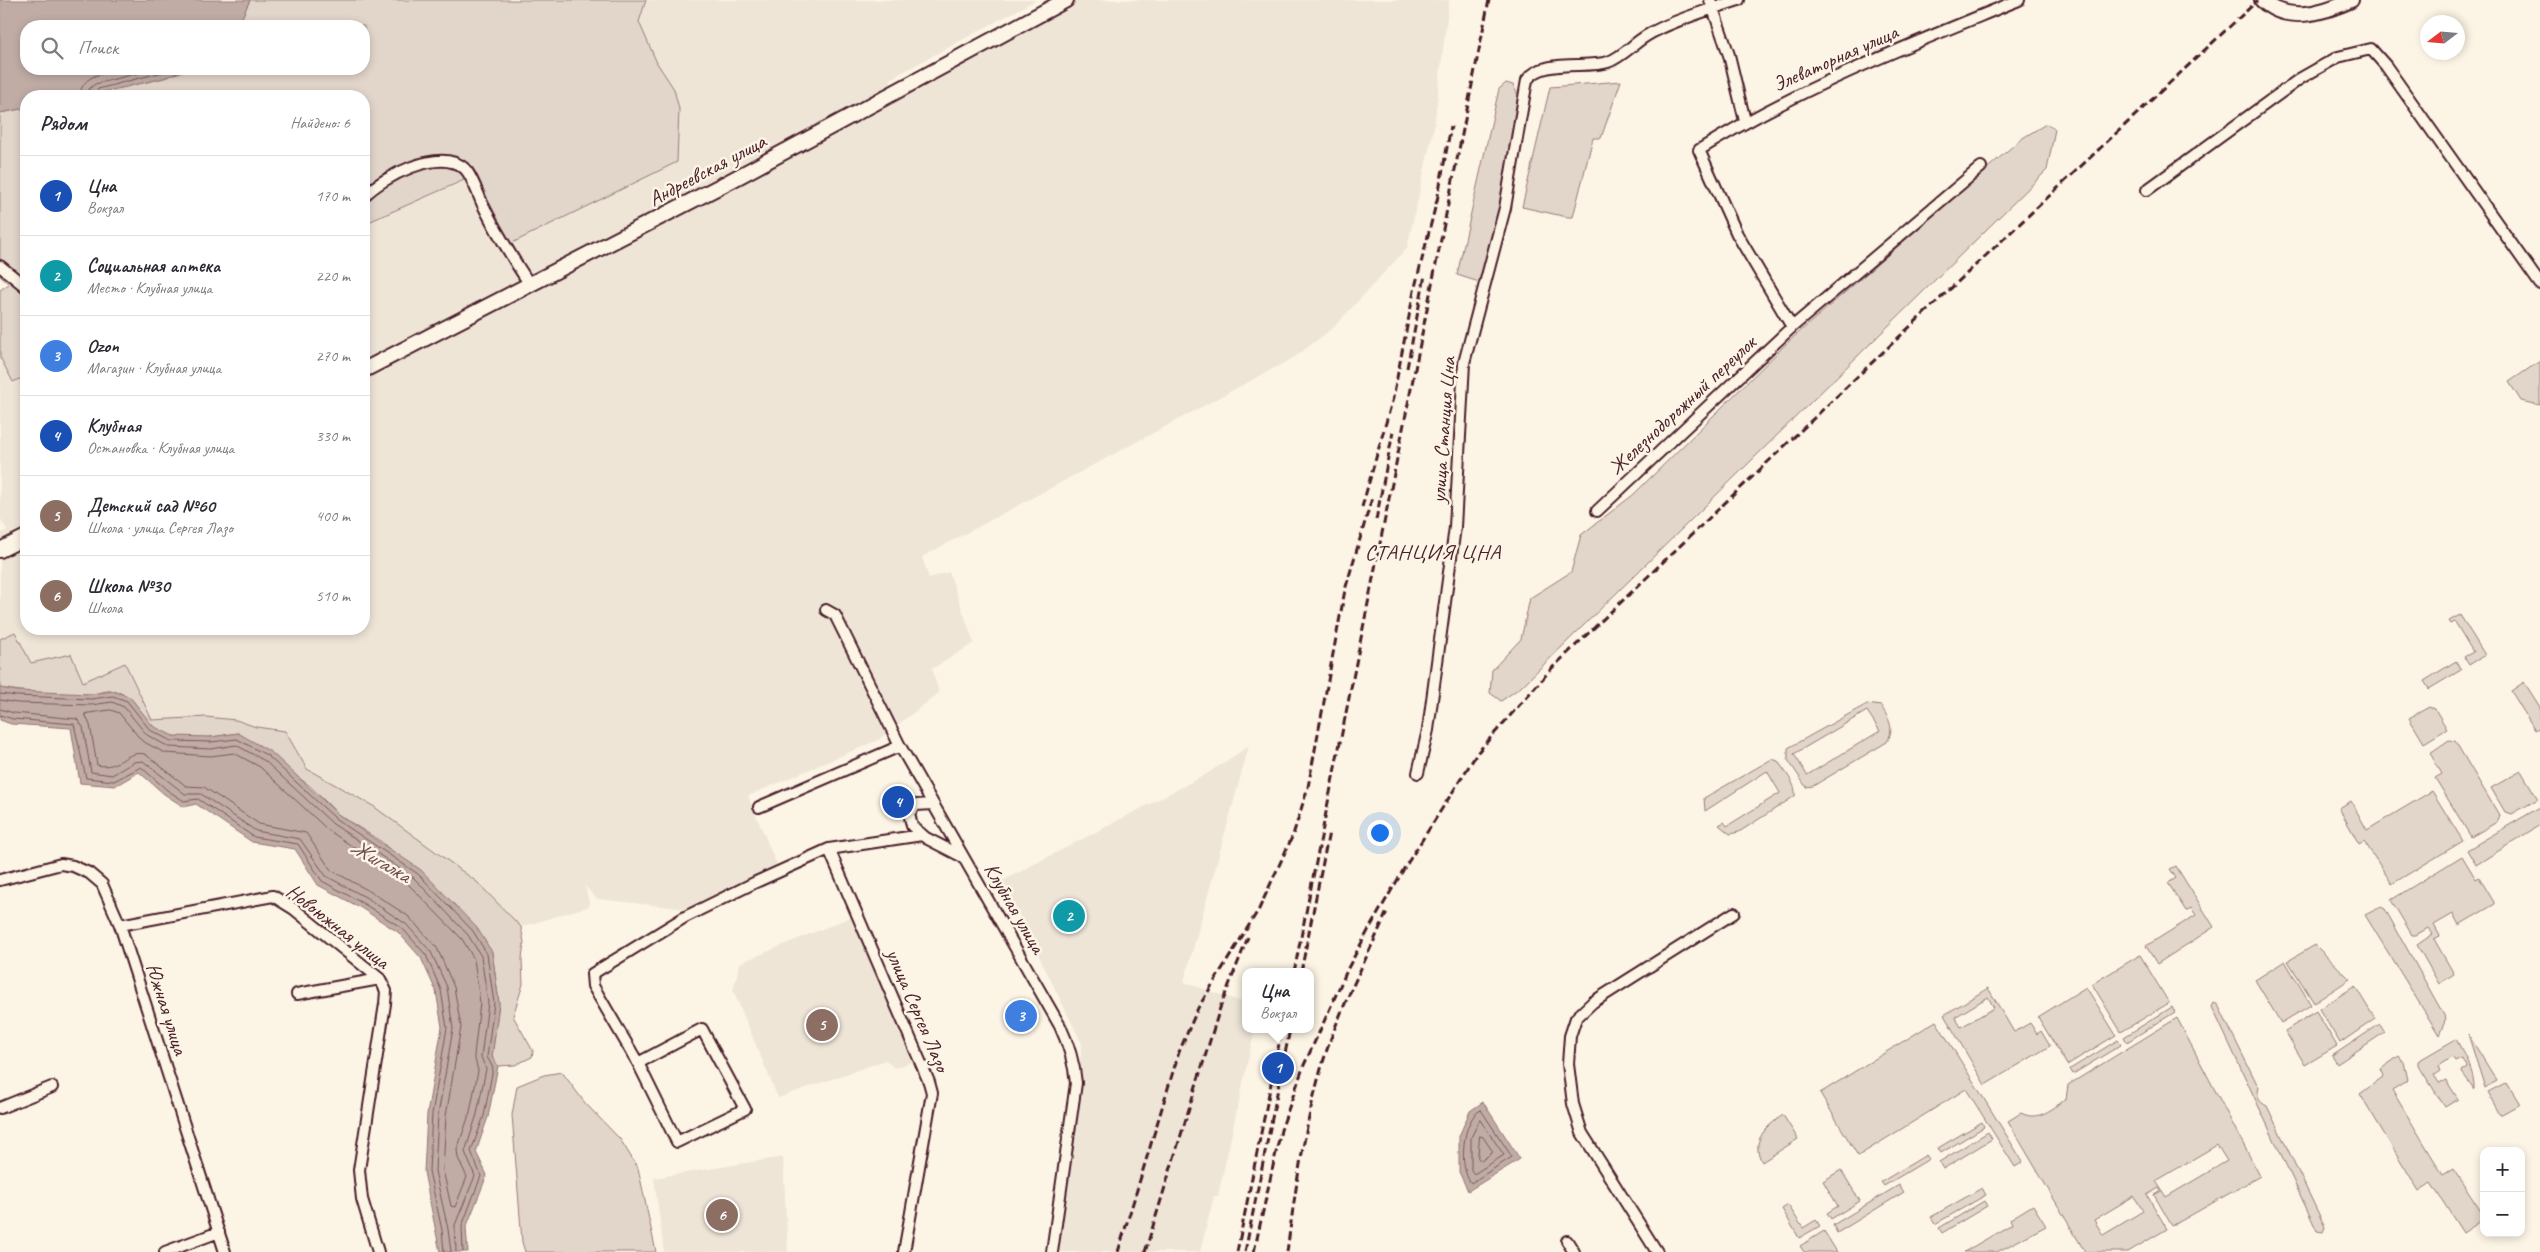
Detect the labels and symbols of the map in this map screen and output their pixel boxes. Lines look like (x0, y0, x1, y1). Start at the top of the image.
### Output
north arrow (2420, 15, 2465, 60)
street label: Элеваторная улица (1768, 18, 1903, 97)
street label: Андреевская улица (644, 127, 772, 212)
street label: Железнодорожный переулок (1603, 328, 1763, 480)
street label: улица Станция Цна (1425, 354, 1461, 506)
district label: СТАНЦИЯ ЦНА (1365, 538, 1501, 566)
pin: 4 (882, 783, 914, 821)
your location (1367, 820, 1393, 846)
water label: Жигалка (345, 833, 418, 891)
street label: Клубная улица (979, 858, 1053, 960)
street label: Новоюжная улица (281, 878, 396, 975)
pin: 2 (1053, 897, 1085, 935)
street label: улица Сергея Лазо (880, 943, 957, 1078)
street label: Южная улица (140, 960, 194, 1059)
pin: 3 (1005, 997, 1037, 1035)
pin: 5 (806, 1006, 838, 1044)
pin: 1 (1262, 1049, 1294, 1087)
pin: 6 (706, 1196, 738, 1234)

